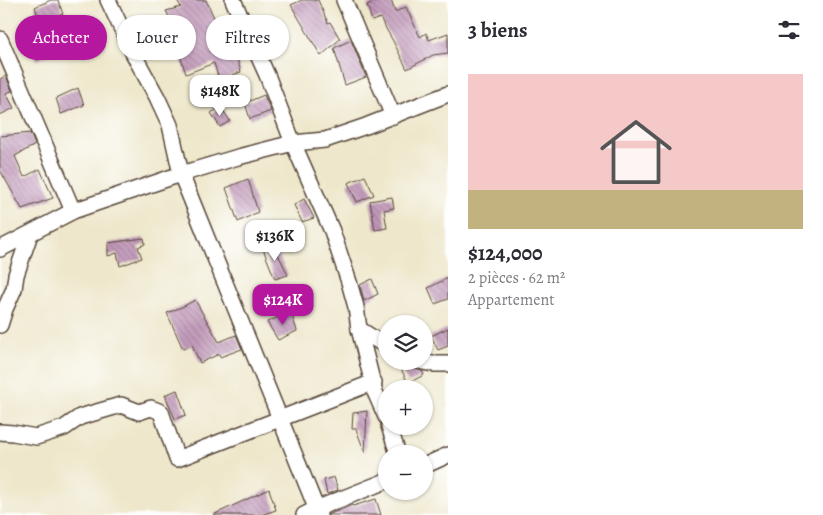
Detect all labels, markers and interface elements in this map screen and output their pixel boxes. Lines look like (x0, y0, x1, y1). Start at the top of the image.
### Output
chip: Acheter (15, 15, 107, 60)
chip: Louer (117, 15, 196, 60)
chip: Filtres (206, 15, 289, 60)
text: 3 biens (468, 16, 528, 44)
icon: filters (775, 16, 803, 44)
pin: $148K (185, 74, 255, 117)
text: $148K (201, 80, 239, 102)
icon: home (591, 107, 681, 197)
pin: $136K (240, 220, 310, 262)
text: $136K (256, 225, 294, 247)
text: $124,000 (468, 239, 543, 267)
text: 2 pièces · 62 m² (468, 267, 565, 289)
pin: $124K (248, 284, 318, 326)
text: $124K (264, 289, 302, 311)
text: Appartement (468, 289, 554, 311)
map controls (378, 315, 433, 500)
button: layers (378, 315, 433, 370)
button: + (378, 380, 433, 435)
button: − (378, 445, 433, 500)

